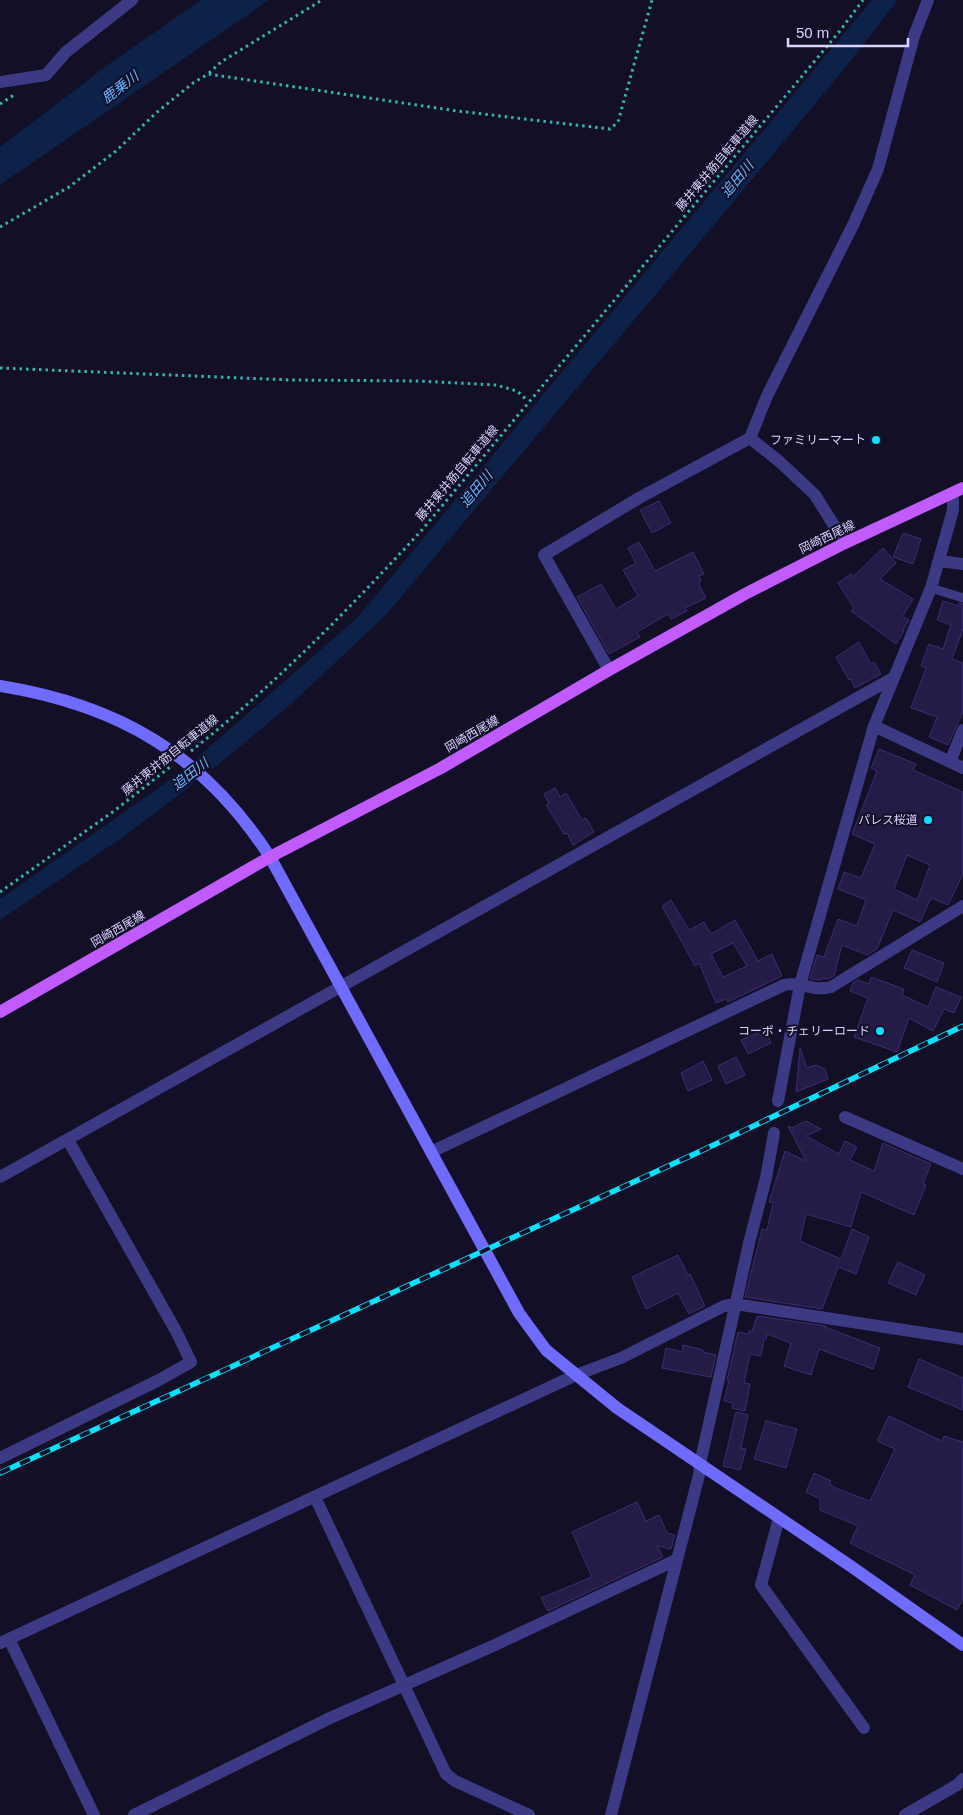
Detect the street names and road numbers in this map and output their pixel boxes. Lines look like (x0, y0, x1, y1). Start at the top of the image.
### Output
street label: 藤井東井筋自転車道線 (673, 113, 761, 213)
street label: 藤井東井筋自転車道線 (413, 423, 501, 523)
street label: 岡崎西尾線 (797, 518, 857, 556)
street label: 藤井東井筋自転車道線 (119, 712, 221, 798)
street label: 岡崎西尾線 (443, 713, 501, 755)
street label: 岡崎西尾線 (89, 908, 147, 950)

